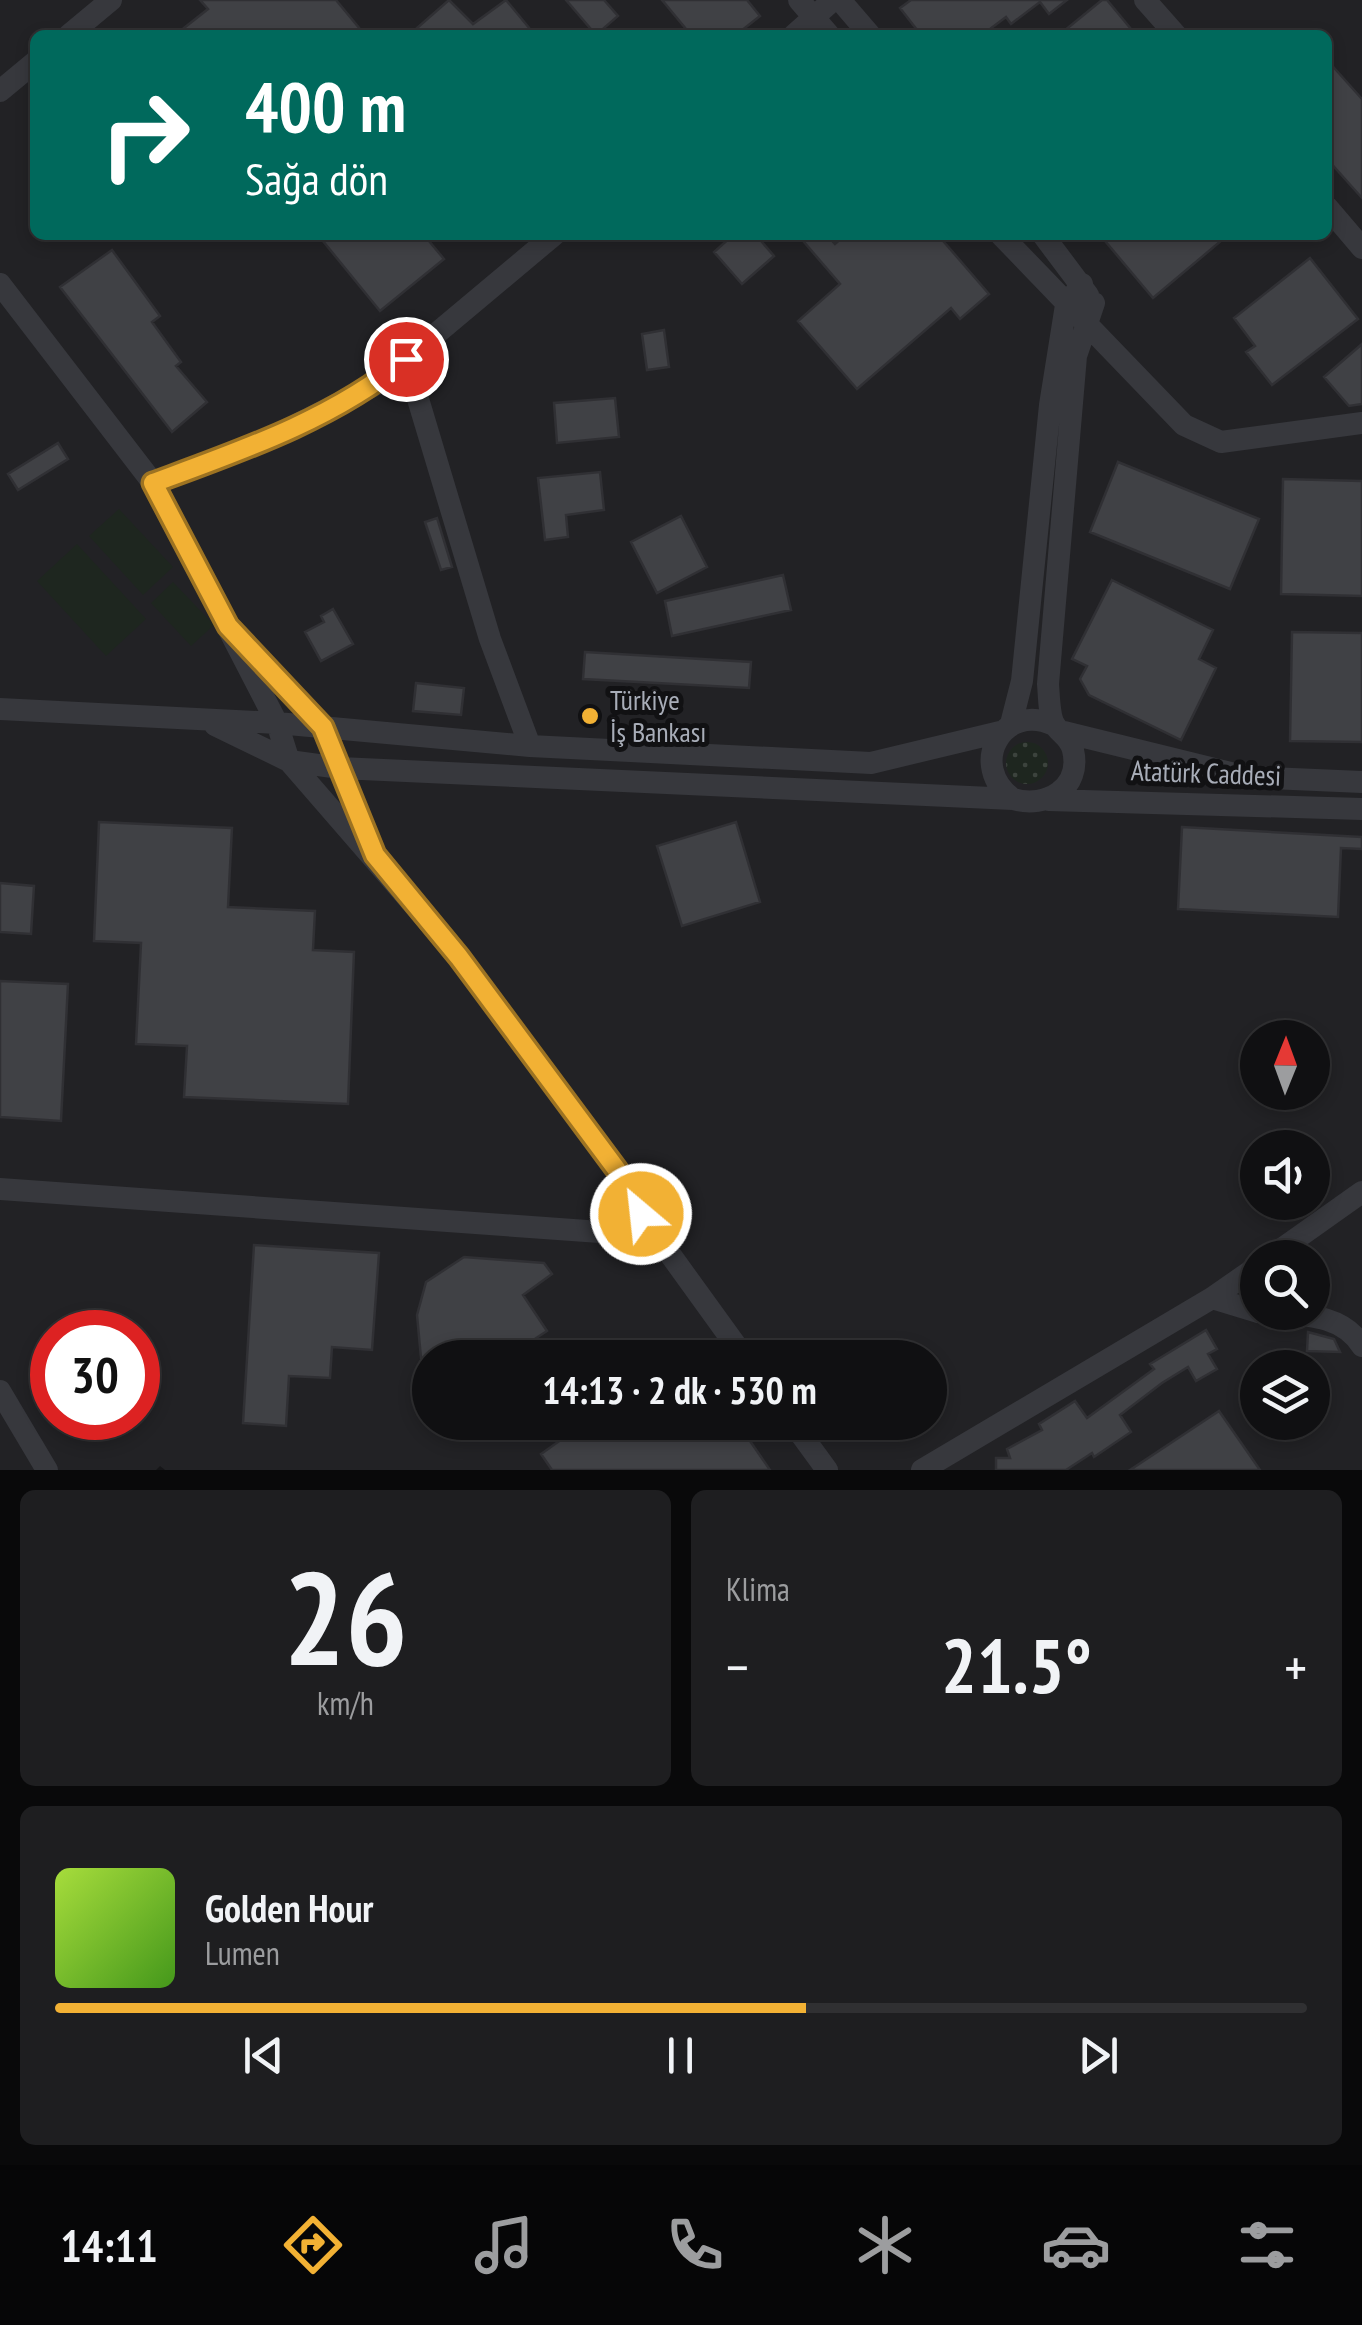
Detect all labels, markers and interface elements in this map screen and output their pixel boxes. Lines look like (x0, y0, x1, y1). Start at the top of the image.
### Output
text: 400 m (245, 61, 406, 151)
icon: right (80, 70, 210, 200)
text: Sağa dön (245, 149, 388, 207)
pin (364, 317, 449, 402)
icon: arrive (379, 332, 434, 387)
place label: Türkiye İş Bankası (610, 681, 706, 750)
marker: Türkiye İş Bankası (579, 705, 601, 727)
street label: Atatürk Caddesi (1130, 751, 1282, 794)
north arrow (1240, 1020, 1330, 1110)
map controls (1240, 1020, 1330, 1440)
button: sound (1240, 1130, 1330, 1220)
position arrow (589, 1162, 693, 1266)
button: search (1240, 1240, 1330, 1330)
speed limit sign: 30 (30, 1310, 160, 1440)
button: layers (1240, 1350, 1330, 1440)
text: 14:13 · 2 dk · 530 m (542, 1365, 817, 1414)
text: 26 (283, 1533, 408, 1701)
text: Klima (726, 1568, 790, 1610)
text: 21.5° (941, 1617, 1092, 1714)
text: − (726, 1631, 749, 1702)
text: + (1284, 1631, 1307, 1702)
text: km/h (317, 1682, 374, 1724)
text: Golden Hour (205, 1883, 374, 1932)
text: Lumen (205, 1932, 280, 1974)
icon: previous (236, 2028, 291, 2083)
icon: pause (653, 2028, 708, 2083)
icon: next (1071, 2028, 1126, 2083)
icon: directions (278, 2210, 348, 2280)
icon: music (469, 2210, 539, 2280)
icon: phone (660, 2210, 730, 2280)
icon: climate (850, 2210, 920, 2280)
icon: car (1041, 2210, 1111, 2280)
icon: filters (1232, 2210, 1302, 2280)
text: 14:11 (60, 2216, 158, 2274)

